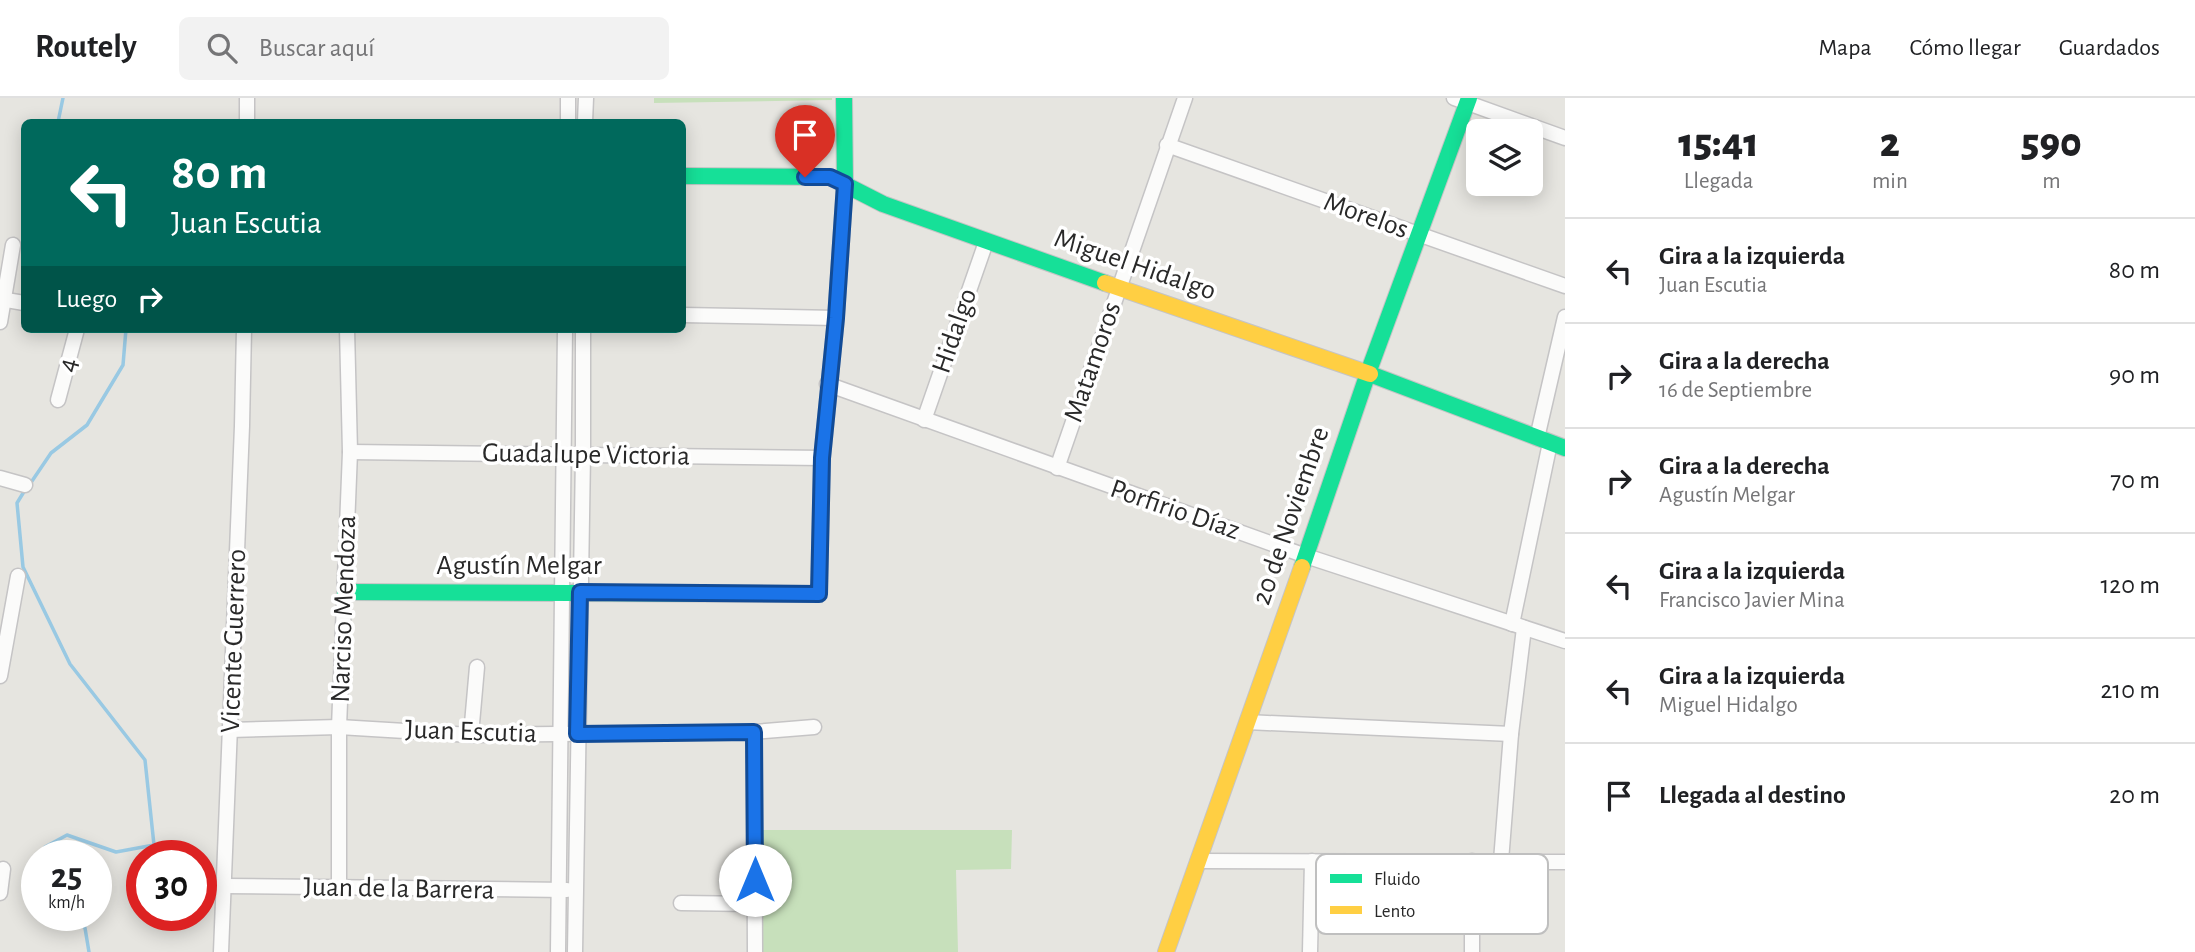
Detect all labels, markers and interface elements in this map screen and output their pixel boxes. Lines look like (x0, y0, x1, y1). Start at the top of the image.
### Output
search box (179, 17, 669, 80)
icon: search (203, 29, 241, 67)
text: Routely (35, 31, 137, 64)
text: Buscar aquí (259, 35, 375, 61)
text: Mapa (1818, 36, 1872, 60)
text: Cómo llegar (1910, 36, 2021, 60)
text: Guardados (2059, 36, 2160, 60)
pin (775, 105, 835, 177)
icon: arrive (786, 116, 824, 154)
map controls (1466, 119, 1543, 196)
button: layers (1466, 119, 1543, 196)
text: 15:41 (1678, 122, 1759, 164)
text: 2 (1880, 122, 1900, 164)
text: 590 (2021, 122, 2082, 164)
icon: left (56, 147, 147, 238)
text: 80 m (171, 149, 268, 198)
text: Llegada (1684, 170, 1753, 193)
text: min (1872, 170, 1908, 193)
text: m (2042, 170, 2061, 193)
street label: Morelos (1320, 188, 1412, 244)
text: Juan Escutia (171, 207, 322, 239)
street label: Miguel Hidalgo (1051, 224, 1219, 306)
text: Gira a la izquierda (1659, 243, 1845, 269)
icon: left (1600, 252, 1638, 290)
text: 80 m (2109, 257, 2160, 283)
text: Juan Escutia (1659, 274, 1767, 297)
icon: right (131, 280, 169, 318)
street label: Hidalgo (927, 285, 983, 377)
text: Luego (56, 286, 117, 312)
street label: Matamoros (1059, 298, 1127, 426)
text: Gira a la derecha (1659, 348, 1830, 374)
street label: 4 (53, 355, 83, 375)
icon: right (1600, 357, 1638, 395)
text: 90 m (2109, 362, 2160, 388)
text: 16 de Septiembre (1659, 379, 1812, 402)
street label: 20 de Noviembre (1247, 423, 1335, 609)
street label: Guadalupe Victoria (482, 439, 690, 471)
text: Gira a la derecha (1659, 453, 1830, 479)
icon: right (1600, 462, 1638, 500)
text: 70 m (2110, 467, 2160, 493)
street label: Porfirio Díaz (1107, 475, 1243, 545)
text: Agustín Melgar (1659, 484, 1795, 507)
street label: Narciso Mendoza (327, 515, 361, 703)
street label: Vicente Guerrero (217, 549, 251, 733)
street label: Agustín Melgar (436, 552, 602, 580)
text: Gira a la izquierda (1659, 558, 1845, 584)
icon: left (1600, 567, 1638, 605)
text: 120 m (2100, 572, 2160, 598)
text: Francisco Javier Mina (1659, 589, 1845, 612)
text: Gira a la izquierda (1659, 663, 1845, 689)
icon: left (1600, 672, 1638, 710)
text: 210 m (2100, 677, 2160, 703)
text: Miguel Hidalgo (1659, 694, 1798, 717)
street label: Juan Escutia (405, 716, 537, 748)
icon: arrive (1600, 777, 1638, 815)
text: Llegada al destino (1659, 782, 1846, 808)
text: 20 m (2109, 782, 2160, 808)
speed limit sign: 30 (126, 840, 217, 931)
position arrow (718, 843, 792, 917)
legend (1316, 854, 1548, 934)
text: 25 (51, 859, 82, 894)
text: Fluido (1374, 870, 1420, 889)
street label: Juan de la Barrera (303, 873, 495, 905)
text: km/h (48, 894, 85, 912)
text: Lento (1374, 902, 1415, 921)

